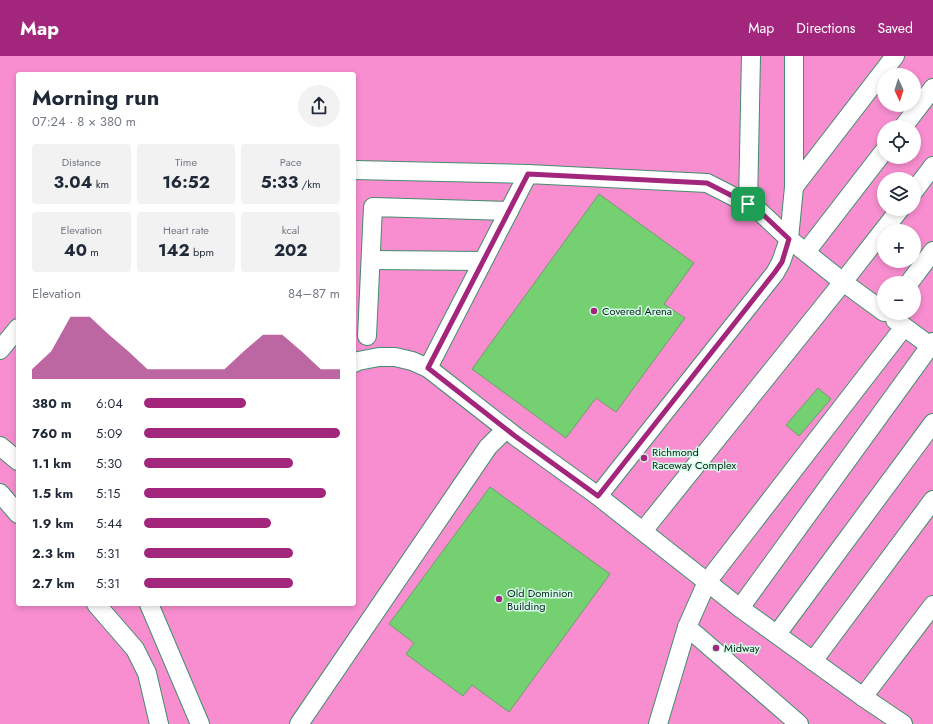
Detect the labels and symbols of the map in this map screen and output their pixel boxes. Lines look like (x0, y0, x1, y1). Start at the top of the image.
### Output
north arrow (877, 68, 921, 112)
pin (731, 187, 765, 221)
place label: Covered Arena (602, 303, 672, 319)
marker: Covered Arena (589, 306, 599, 316)
place label: Richmond Raceway Complex (652, 444, 736, 473)
marker: Richmond Raceway Complex (639, 453, 649, 463)
place label: Old Dominion Building (507, 585, 573, 614)
marker: Old Dominion Building (494, 594, 504, 604)
place label: Midway (724, 640, 760, 656)
marker: Midway (711, 643, 721, 653)

